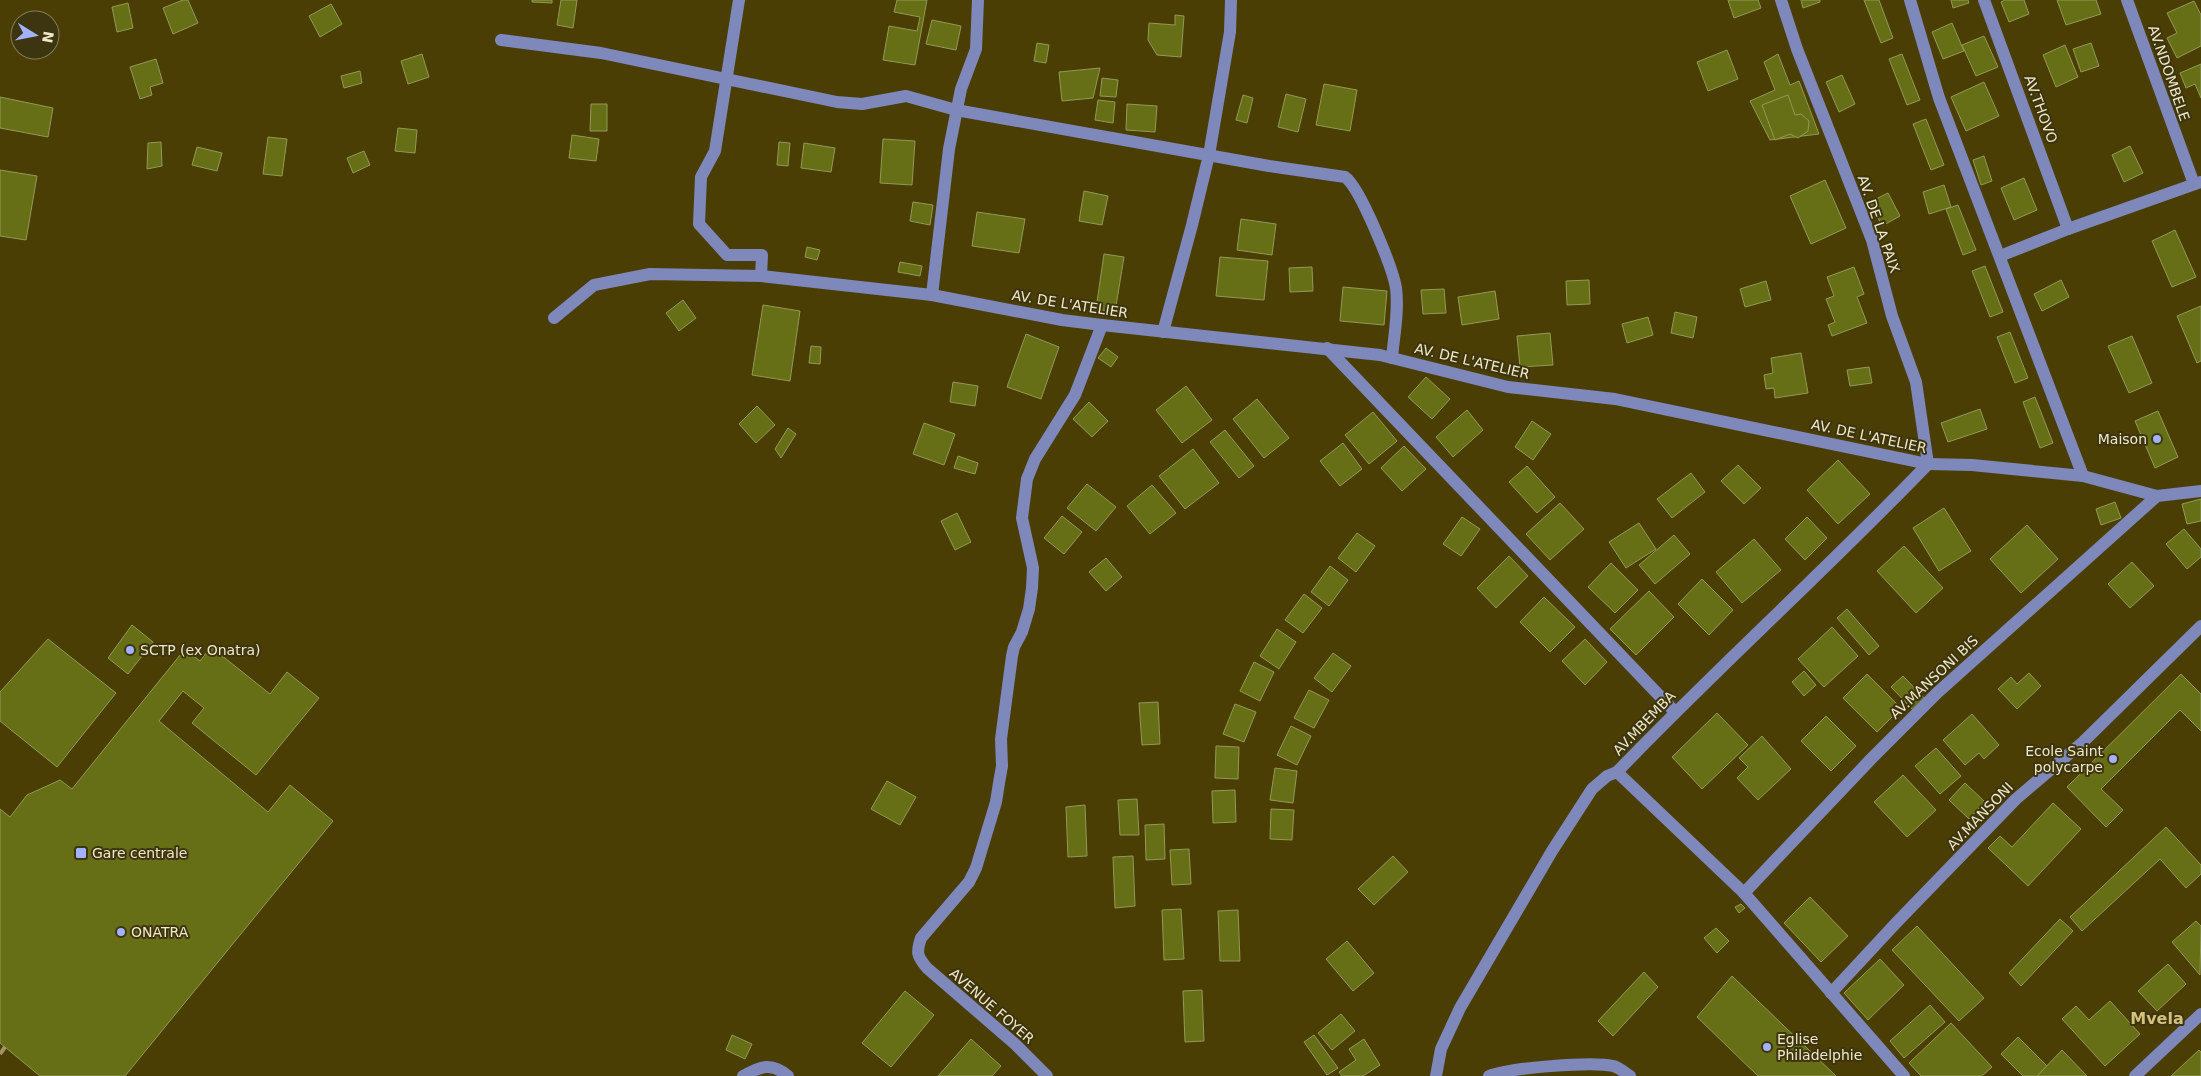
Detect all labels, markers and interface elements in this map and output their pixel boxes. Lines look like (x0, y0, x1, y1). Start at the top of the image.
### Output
north arrow (10, 10, 60, 60)
street label: AV.NDOMBELE (2145, 23, 2193, 123)
text: N (39, 30, 57, 44)
street label: AV.THOVO (2021, 73, 2061, 145)
street label: AV. DE LA PAIX (1855, 173, 1903, 275)
street label: AV. DE L'ATELIER (1011, 287, 1130, 321)
street label: AV. DE L'ATELIER (1413, 340, 1531, 382)
street label: AV. DE L'ATELIER (1810, 416, 1928, 456)
place label: Maison (2098, 431, 2147, 447)
marker: Maison (2151, 433, 2163, 445)
street label: AV.MANSONI BIS (1887, 632, 1981, 722)
place label: SCTP (ex Onatra) (140, 642, 260, 658)
marker: SCTP (ex Onatra) (124, 644, 136, 656)
street label: AV.MBEMBA (1610, 687, 1679, 758)
place label: Ecole Saint polycarpe (2025, 743, 2104, 775)
marker: Ecole Saint polycarpe (2107, 753, 2119, 765)
street label: AV.MANSONI (1944, 779, 2016, 853)
place label: Gare centrale (92, 845, 187, 861)
marker: Gare centrale (74, 846, 88, 860)
place label: ONATRA (131, 924, 189, 940)
marker: ONATRA (115, 926, 127, 938)
street label: AVENUE FOYER (947, 965, 1038, 1047)
district label: Mvela (2130, 1009, 2184, 1028)
place label: Eglise Philadelphie (1777, 1031, 1862, 1063)
marker: Eglise Philadelphie (1761, 1041, 1773, 1053)

